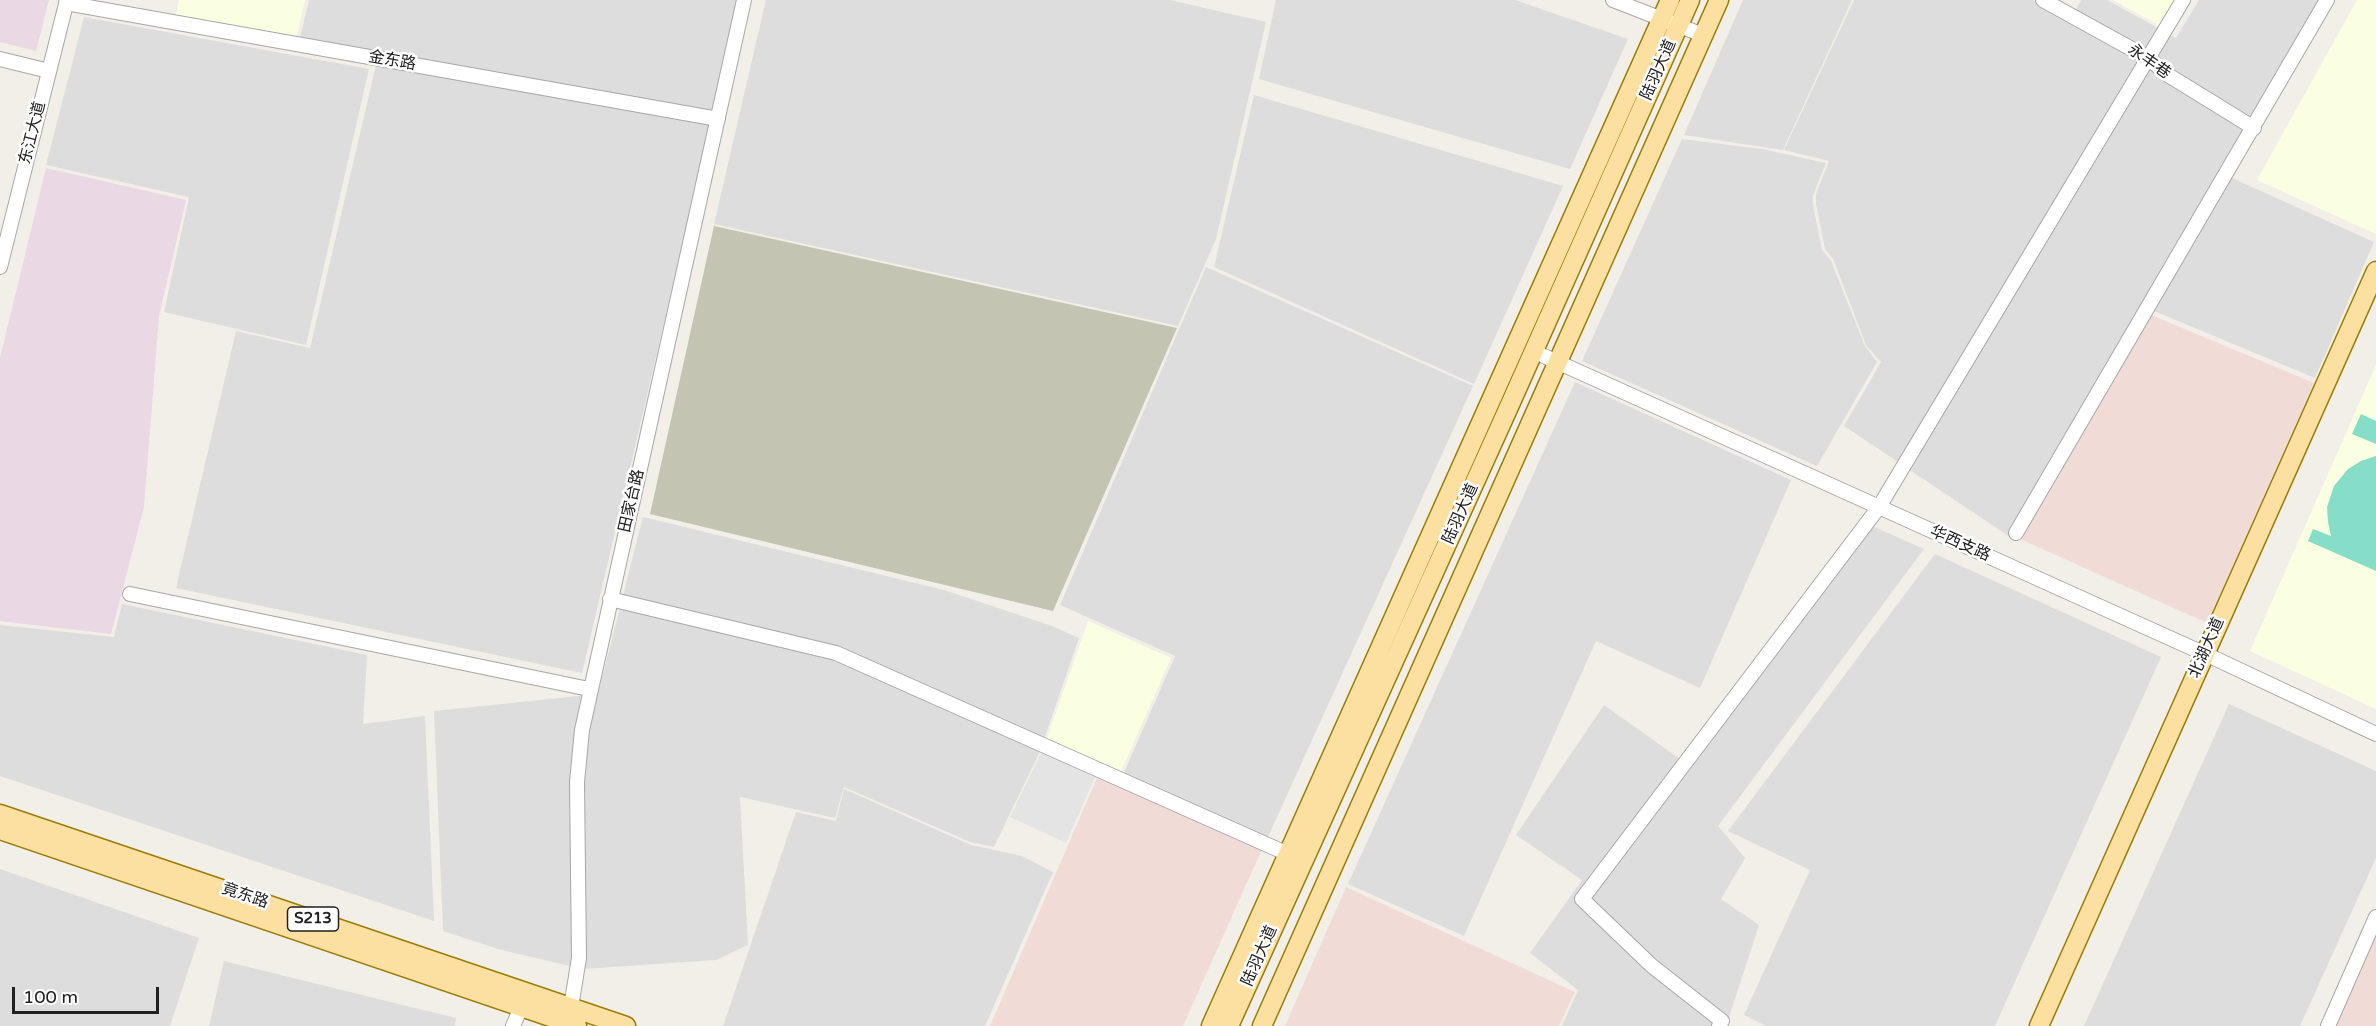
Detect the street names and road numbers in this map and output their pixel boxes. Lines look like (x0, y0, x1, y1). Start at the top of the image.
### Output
street label: 陆羽大道 (1637, 37, 1681, 103)
street label: 永丰巷 (2124, 40, 2174, 84)
street label: 金东路 (367, 47, 417, 75)
street label: 东江大道 (16, 100, 50, 166)
street label: 田家台路 (615, 468, 649, 534)
street label: 陆羽大道 (1439, 481, 1483, 547)
street label: 华西支路 (1927, 522, 1993, 566)
street label: 北湖大道 (2185, 615, 2229, 681)
street label: 竟东路 (219, 879, 271, 913)
road number: S213 (288, 907, 338, 931)
street label: 陆羽大道 (1238, 923, 1282, 989)

